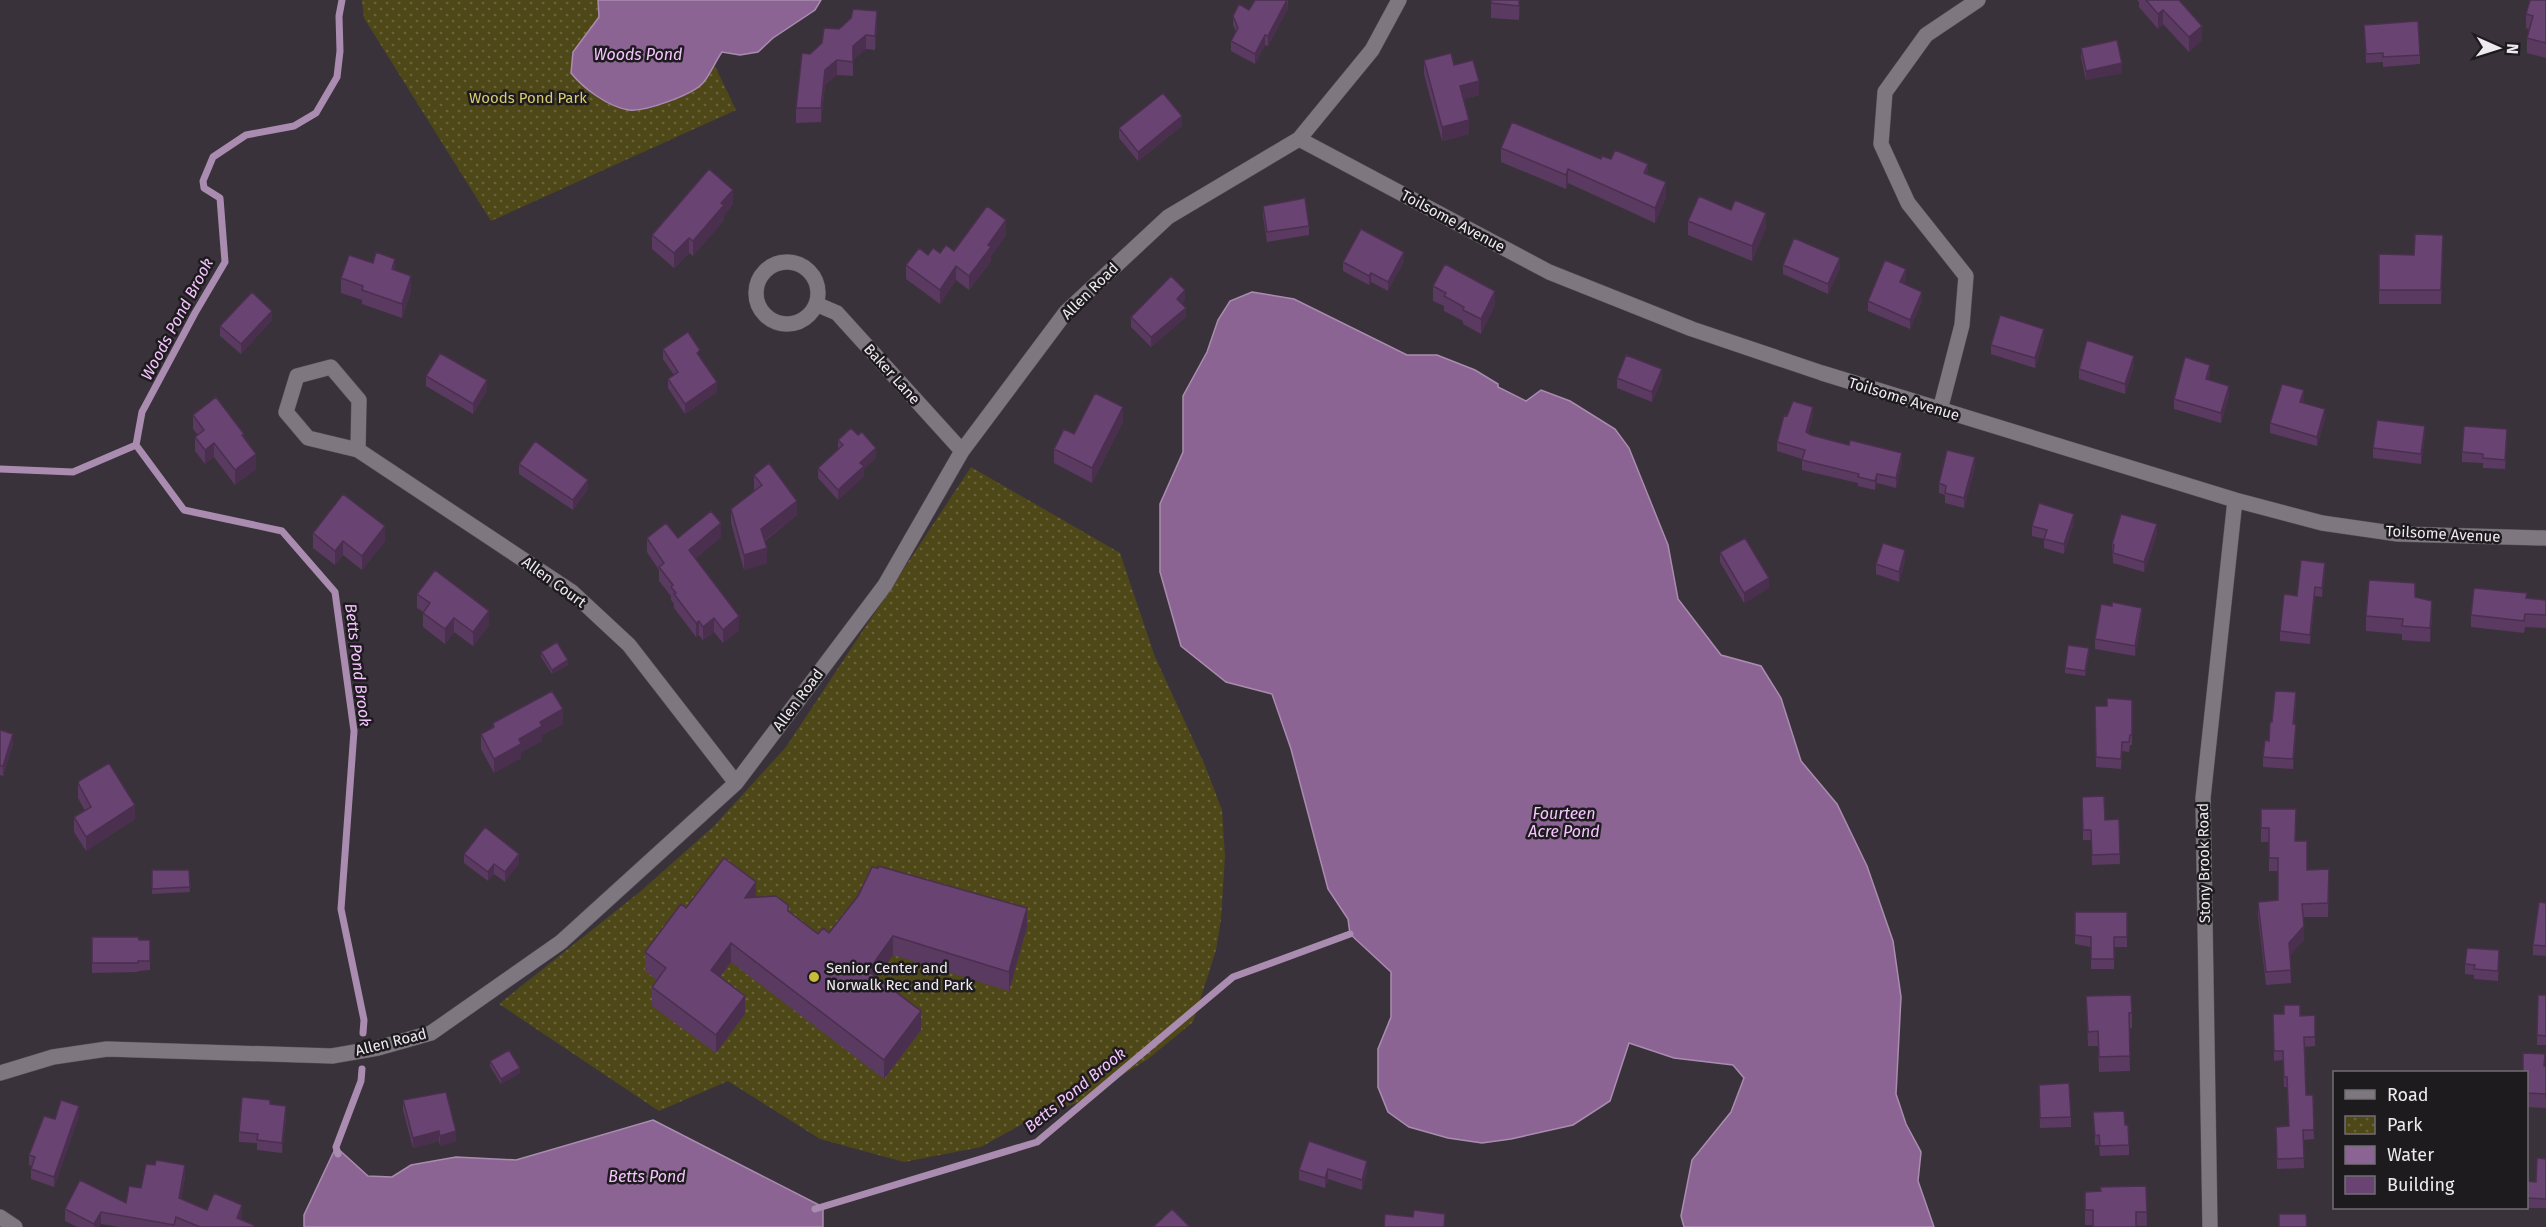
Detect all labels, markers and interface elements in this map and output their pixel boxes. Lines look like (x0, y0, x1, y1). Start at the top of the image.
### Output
north arrow (2468, 18, 2528, 78)
text: N (2503, 43, 2522, 55)
water label: Woods Pond (593, 45, 683, 64)
park label: Woods Pond Park (469, 89, 587, 107)
street label: Toilsome Avenue (1398, 186, 1508, 256)
water label: Woods Pond Brook (137, 254, 217, 383)
street label: Allen Road (1058, 259, 1122, 323)
street label: Baker Lane (860, 340, 924, 408)
street label: Toilsome Avenue (1846, 374, 1962, 424)
street label: Toilsome Avenue (2385, 522, 2501, 546)
street label: Allen Court (518, 553, 590, 612)
water label: Betts Pond Brook (341, 602, 375, 728)
street label: Allen Road (769, 665, 827, 735)
street label: Stony Brook Road (2194, 803, 2214, 923)
water label: Fourteen Acre Pond (1527, 804, 1600, 841)
place label: Senior Center and Norwalk Rec and Park (826, 959, 973, 994)
marker: Senior Center and Norwalk Rec and Park (807, 970, 821, 984)
street label: Allen Road (353, 1024, 429, 1060)
water label: Betts Pond Brook (1021, 1043, 1129, 1136)
legend (2333, 1071, 2528, 1209)
text: Road (2387, 1084, 2429, 1106)
text: Park (2387, 1114, 2423, 1136)
text: Water (2387, 1144, 2434, 1166)
water label: Betts Pond (608, 1167, 686, 1186)
text: Building (2387, 1174, 2455, 1196)

